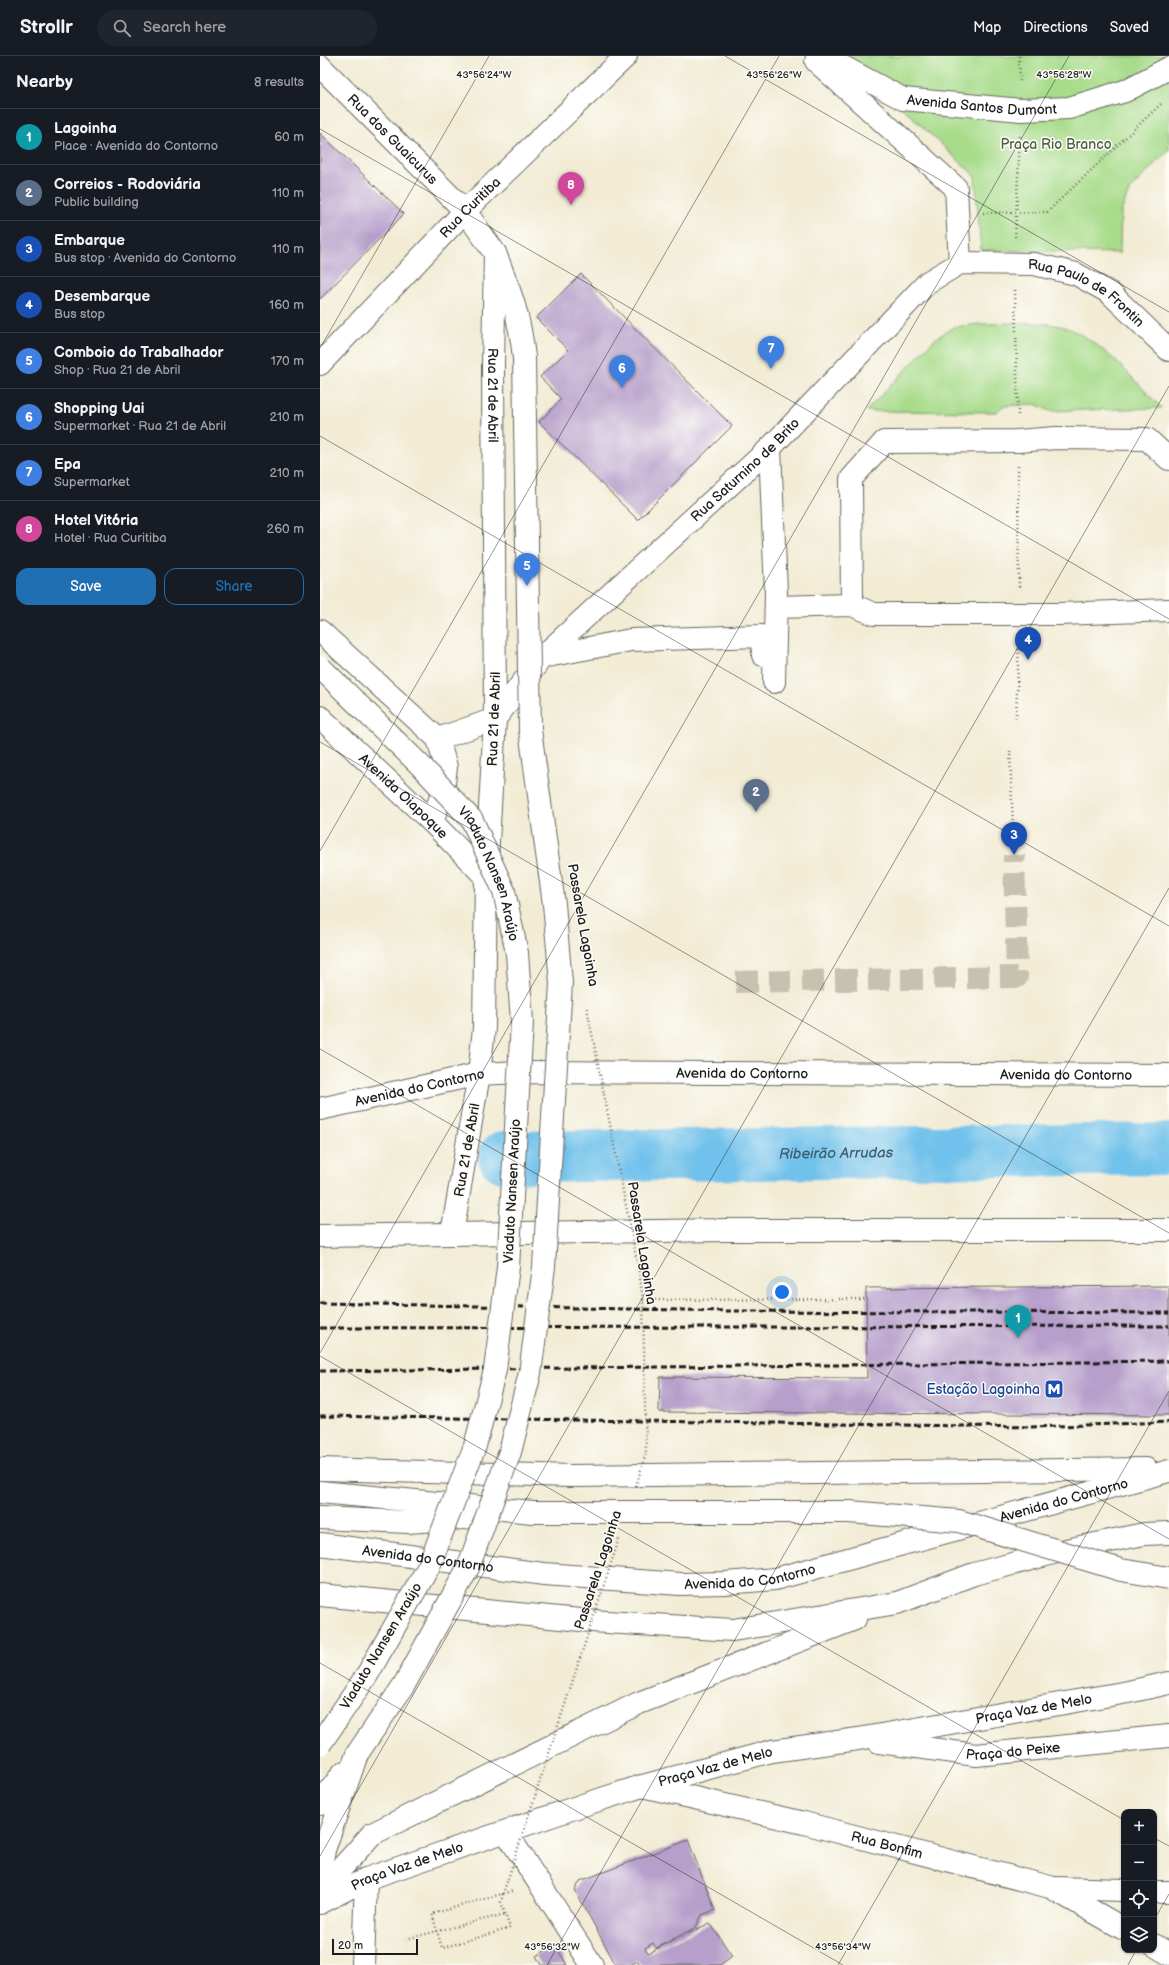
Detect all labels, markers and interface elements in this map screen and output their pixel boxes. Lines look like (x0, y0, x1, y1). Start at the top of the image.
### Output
search box (97, 10, 377, 46)
text: Strollr (20, 16, 73, 39)
icon: search (111, 17, 133, 39)
text: Search here (143, 18, 226, 37)
text: Map (973, 19, 1001, 36)
text: Directions (1023, 19, 1088, 36)
text: Saved (1110, 19, 1149, 36)
text: 43°56'24"W (456, 69, 512, 81)
text: 43°56'26"W (746, 69, 802, 81)
text: 43°56'28"W (1036, 69, 1092, 81)
text: Nearby (16, 72, 73, 92)
text: 8 results (254, 74, 304, 90)
street label: Rua dos Guaicurus (344, 90, 442, 188)
street label: Avenida Santos Dumont (906, 91, 1058, 119)
text: Lagoinha (54, 119, 117, 138)
text: 1 (26, 129, 32, 145)
text: 60 m (274, 129, 304, 145)
park label: Praça Rio Branco (1000, 136, 1112, 153)
text: Place · Avenida do Contorno (54, 138, 218, 154)
pin: 8 (558, 172, 584, 205)
street label: Rua Curitiba (436, 173, 504, 241)
text: Correios - Rodoviária (54, 175, 201, 194)
text: 2 (25, 185, 33, 201)
text: 110 m (272, 185, 304, 201)
text: Public building (54, 194, 139, 210)
text: Embarque (54, 231, 125, 250)
text: 3 (25, 241, 33, 257)
text: 110 m (272, 241, 304, 257)
text: Bus stop · Avenida do Contorno (54, 250, 236, 266)
street label: Rua Paulo de Frontin (1028, 255, 1148, 330)
text: Desembarque (54, 287, 150, 306)
text: 4 (25, 297, 33, 313)
text: 160 m (269, 297, 304, 313)
text: Bus stop (54, 306, 105, 322)
pin: 7 (758, 336, 784, 369)
text: Comboio do Trabalhador (54, 343, 224, 362)
street label: Rua 21 de Abril (484, 348, 502, 443)
text: 5 (25, 353, 33, 369)
text: 170 m (271, 353, 304, 369)
pin: 6 (609, 355, 635, 388)
text: Shop · Rua 21 de Abril (54, 362, 180, 378)
text: Shopping Uai (54, 399, 144, 418)
text: 6 (25, 409, 33, 425)
text: 210 m (270, 409, 304, 425)
street label: Rua Saturnino de Brito (687, 414, 803, 525)
text: Supermarket · Rua 21 de Abril (54, 418, 226, 434)
text: Epa (54, 455, 81, 474)
text: 7 (25, 465, 33, 481)
text: 210 m (270, 465, 304, 481)
text: Supermarket (54, 474, 130, 490)
text: Hotel Vitória (54, 511, 138, 530)
text: 8 (25, 521, 33, 537)
text: 260 m (266, 521, 304, 537)
text: Hotel · Rua Curitiba (54, 530, 167, 546)
pin: 5 (514, 553, 540, 586)
button: Save (16, 568, 156, 605)
button: Share (164, 568, 304, 605)
pin: 4 (1015, 627, 1041, 660)
street label: Rua 21 de Abril (484, 671, 504, 767)
street label: Avenida Oiapoque (356, 750, 452, 842)
pin: 2 (743, 779, 769, 812)
street label: Viaduto Nansen Araújo (455, 802, 523, 943)
pin: 3 (1001, 822, 1027, 855)
street label: Passarela Lagoinha (564, 862, 602, 988)
street label: Avenida do Contorno (676, 1064, 808, 1082)
street label: Avenida do Contorno (353, 1065, 485, 1110)
street label: Avenida do Contorno (1000, 1066, 1132, 1083)
street label: Rua 21 de Abril (450, 1102, 484, 1198)
street label: Viaduto Nansen Araújo (500, 1118, 524, 1264)
water label: Ribeirão Arrudas (779, 1143, 894, 1163)
street label: Passarela Lagoinha (624, 1180, 660, 1306)
your location (772, 1282, 792, 1302)
pin: 1 (1005, 1305, 1031, 1338)
metro station icon: Estação Lagoinha (1043, 1378, 1065, 1400)
place label: Estação Lagoinha (926, 1381, 1040, 1398)
street label: Avenida do Contorno (998, 1474, 1130, 1526)
street label: Passarela Lagoinha (571, 1508, 625, 1632)
street label: Avenida do Contorno (361, 1541, 495, 1576)
street label: Avenida do Contorno (684, 1560, 817, 1592)
street label: Viaduto Nansen Araújo (336, 1580, 426, 1712)
street label: Praça Vaz de Melo (974, 1690, 1093, 1727)
street label: Praça do Peixe (965, 1738, 1061, 1764)
street label: Praça Vaz de Melo (656, 1743, 774, 1790)
map controls (1121, 1809, 1157, 1953)
button: + (1121, 1809, 1157, 1845)
street label: Rua Bonfim (849, 1827, 925, 1862)
street label: Praça Vaz de Melo (348, 1838, 465, 1894)
button: − (1121, 1845, 1157, 1881)
button: locate (1121, 1881, 1157, 1917)
button: layers (1121, 1917, 1157, 1953)
scale bar (332, 1937, 418, 1956)
text: 20 m (338, 1939, 363, 1952)
text: 43°56'32"W (524, 1941, 580, 1953)
text: 43°56'34"W (815, 1941, 871, 1953)

